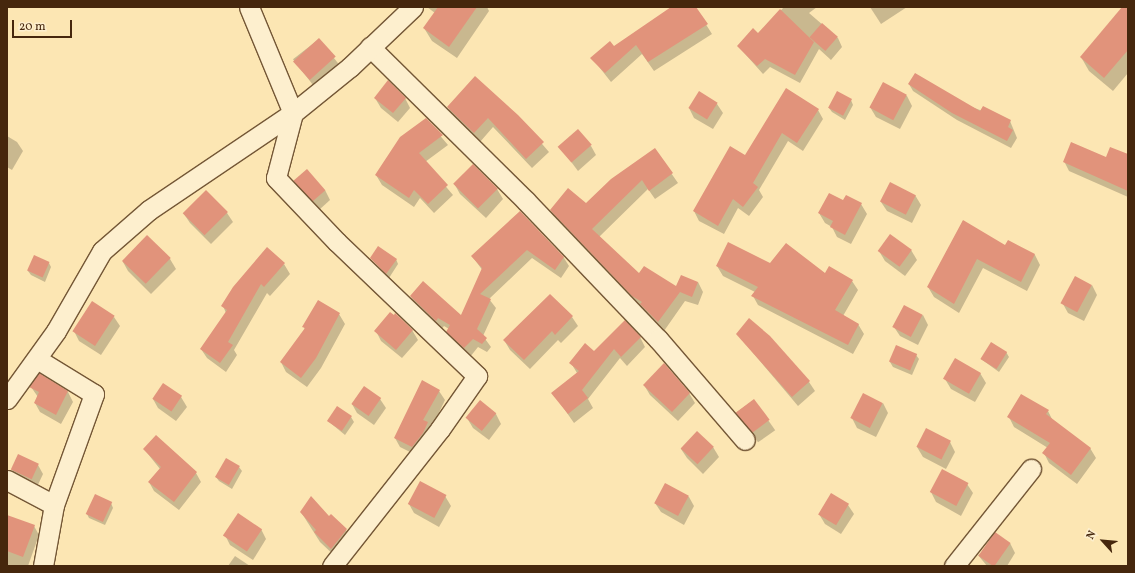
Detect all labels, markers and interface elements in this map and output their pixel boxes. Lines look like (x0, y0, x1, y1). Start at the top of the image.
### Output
scale bar (14, 12, 74, 38)
text: 20 m (19, 19, 46, 35)
north arrow (1083, 521, 1123, 561)
text: N (1083, 528, 1100, 542)

